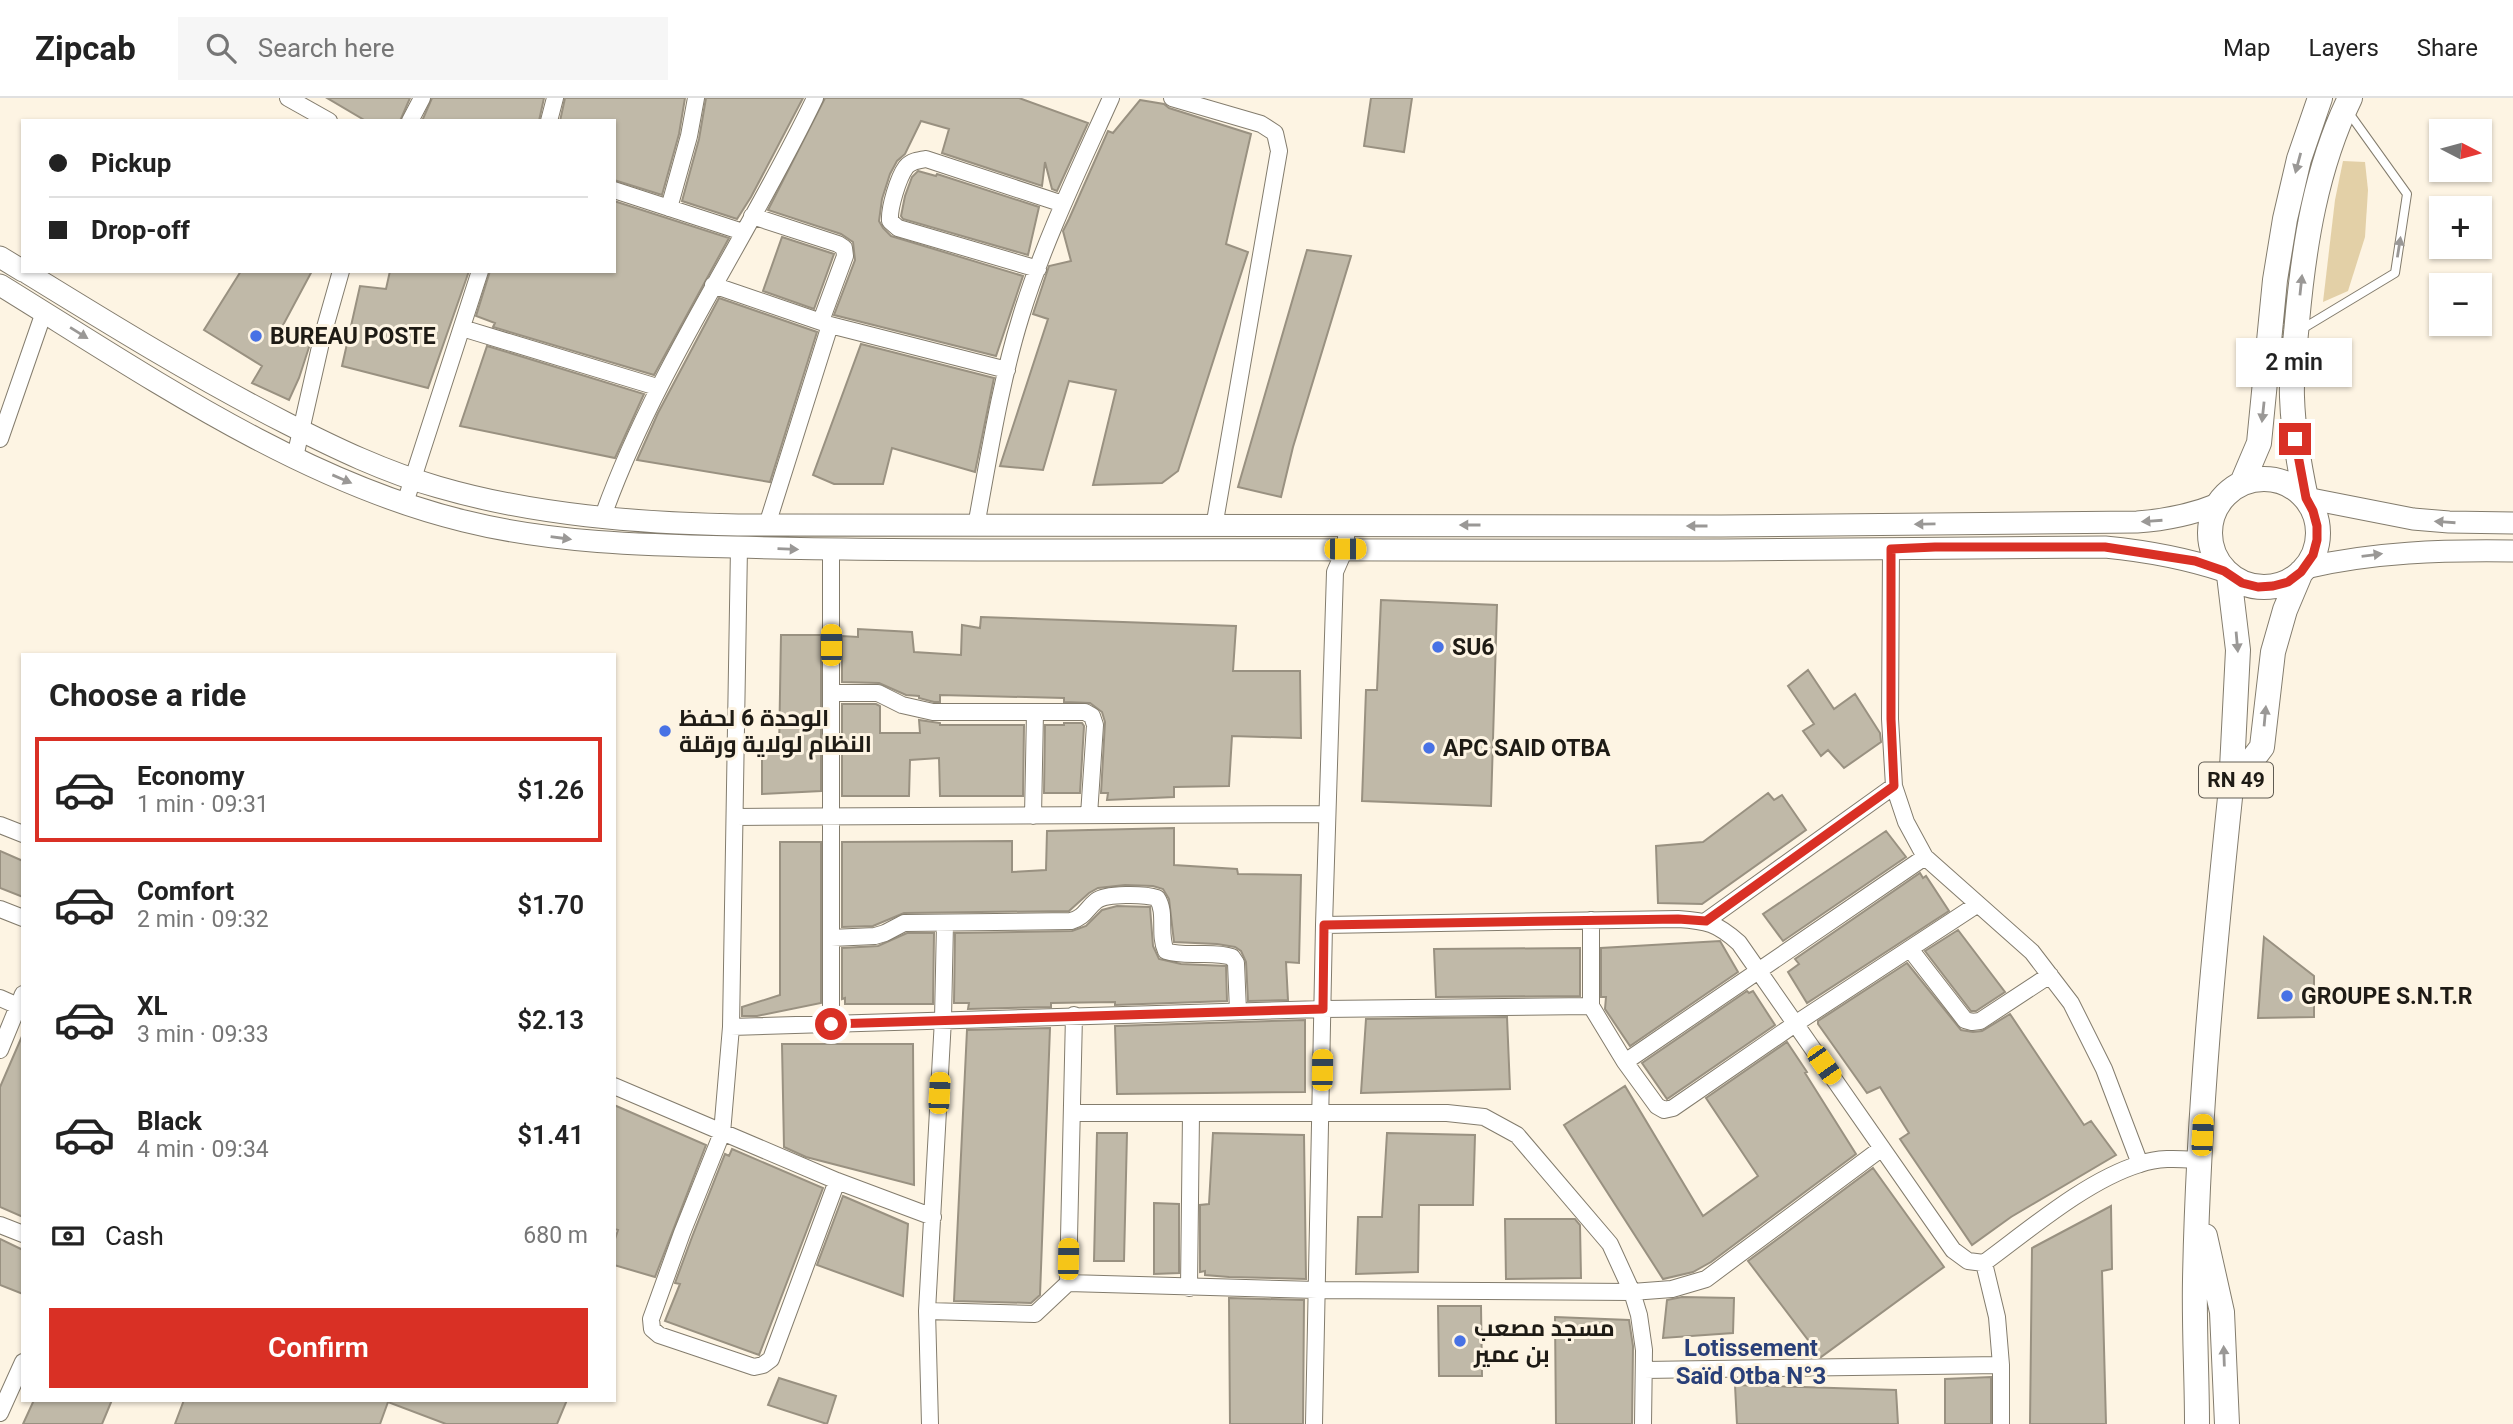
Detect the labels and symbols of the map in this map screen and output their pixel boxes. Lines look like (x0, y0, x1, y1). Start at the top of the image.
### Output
north arrow (2429, 119, 2492, 182)
one-way arrow (2293, 153, 2303, 174)
one-way arrow (2394, 236, 2405, 258)
one-way arrow (2295, 273, 2306, 295)
place label: BUREAU POSTE (270, 323, 436, 350)
one-way arrow (69, 327, 89, 340)
marker: BUREAU POSTE (248, 328, 264, 344)
callout: 2 min (2237, 338, 2353, 386)
one-way arrow (2257, 401, 2268, 423)
route end (2279, 423, 2311, 455)
one-way arrow (332, 473, 353, 484)
one-way arrow (2141, 516, 2163, 527)
one-way arrow (2434, 516, 2456, 527)
one-way arrow (1914, 519, 1936, 530)
one-way arrow (1459, 520, 1481, 531)
one-way arrow (1686, 520, 1708, 532)
one-way arrow (550, 533, 572, 544)
car (1325, 539, 1367, 560)
one-way arrow (777, 544, 799, 555)
one-way arrow (2361, 550, 2383, 561)
car (821, 624, 842, 666)
one-way arrow (2232, 632, 2243, 654)
place label: SU6 (1452, 634, 1495, 661)
marker: SU6 (1430, 639, 1446, 655)
place label: الوحدة 6 لحفظ النظام لولاية ورقلة (679, 705, 872, 760)
one-way arrow (2260, 705, 2271, 727)
marker: الوحدة 6 لحفظ النظام لولاية ورقلة (657, 723, 673, 739)
place label: APC SAID OTBA (1443, 735, 1611, 762)
marker: APC SAID OTBA (1421, 740, 1437, 756)
road number: RN 49 (2199, 762, 2273, 798)
place label: GROUPE S.N.T.R (2301, 983, 2473, 1010)
marker: GROUPE S.N.T.R (2279, 988, 2295, 1004)
route start (815, 1008, 847, 1040)
car (1804, 1042, 1845, 1088)
car (1312, 1049, 1333, 1091)
car (928, 1071, 951, 1115)
car (2191, 1113, 2214, 1157)
car (1058, 1238, 1079, 1280)
place label: مسجد مصعب بن عمير (1473, 1315, 1615, 1368)
marker: مسجد مصعب بن عمير (1452, 1333, 1468, 1349)
district label: Lotissement Saïd Otba N°3 (1676, 1334, 1826, 1390)
one-way arrow (2219, 1345, 2230, 1367)

